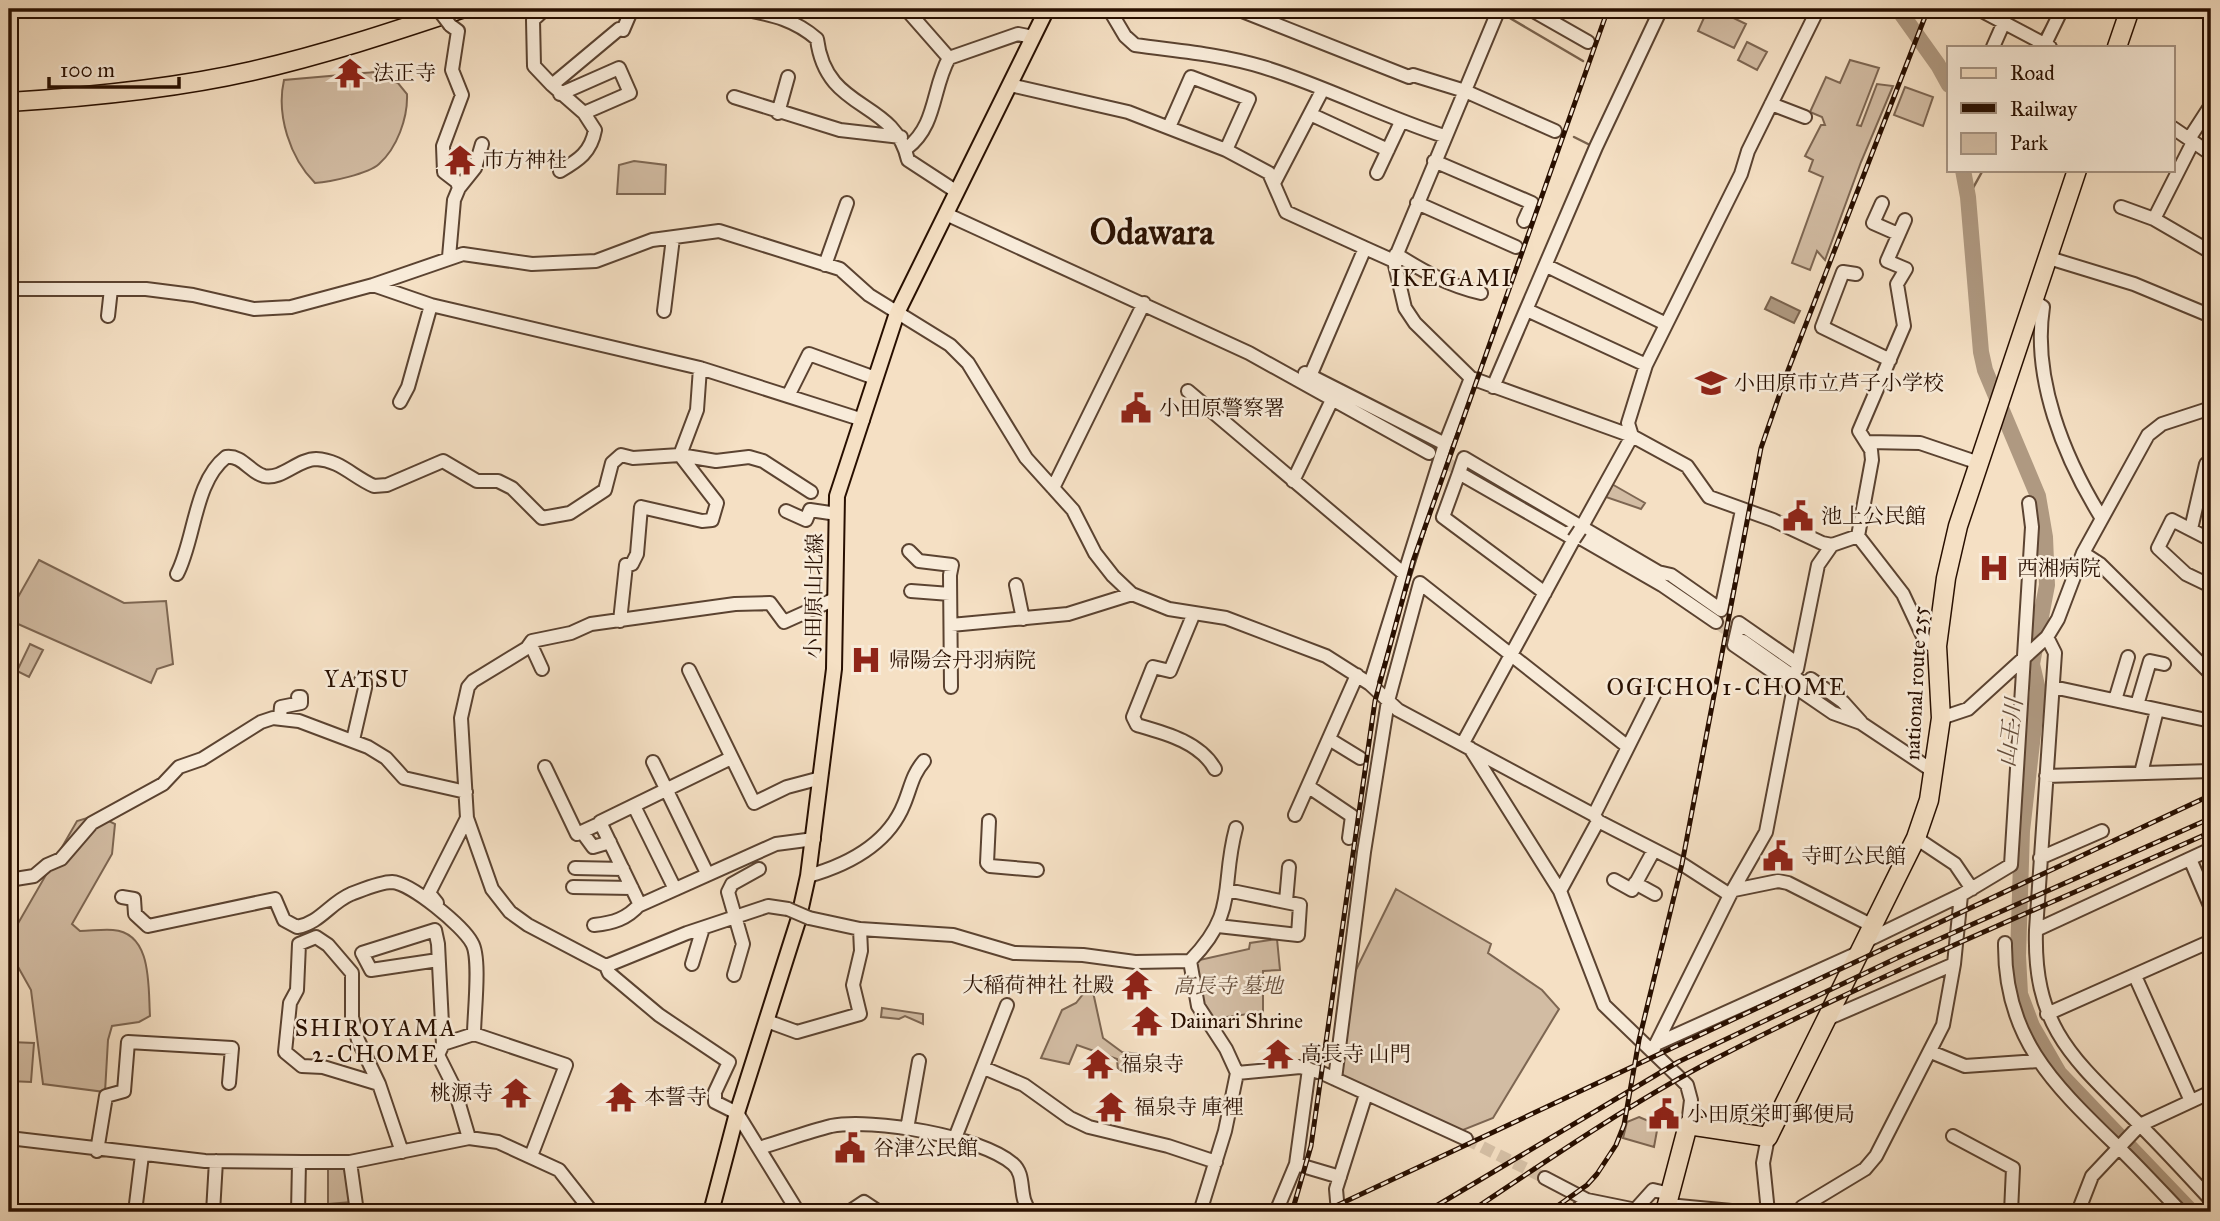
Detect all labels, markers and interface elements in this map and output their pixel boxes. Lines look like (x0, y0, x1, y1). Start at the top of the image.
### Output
scale bar (49, 46, 178, 90)
legend (1947, 46, 2174, 172)
temple icon: 法正寺 (333, 56, 367, 90)
text: 100 m (60, 57, 115, 83)
place label: 法正寺 (373, 60, 436, 86)
text: Road (2010, 60, 2055, 86)
text: Railway (2010, 96, 2078, 122)
text: Park (2010, 130, 2048, 156)
temple icon: 市方神社 (443, 143, 477, 177)
place label: 市方神社 (483, 147, 567, 173)
district label: Odawara (1090, 211, 1215, 254)
district label: IKEGAMI (1391, 264, 1513, 292)
school or university icon: 小田原市立芦子小学校 (1694, 366, 1728, 400)
place label: 小田原市立芦子小学校 (1734, 370, 1944, 396)
public building icon: 小田原警察署 (1119, 391, 1153, 425)
place label: 小田原警察署 (1159, 395, 1285, 421)
public building icon: 池上公民館 (1781, 499, 1815, 533)
place label: 池上公民館 (1821, 503, 1926, 529)
street label: 小田原山北線 (800, 533, 828, 659)
hospital icon: 西湘病院 (1977, 551, 2011, 585)
place label: 西湘病院 (2017, 555, 2101, 581)
street label: national route 255 (1899, 605, 1933, 761)
hospital icon: 帰陽会丹羽病院 (849, 643, 883, 677)
place label: 帰陽会丹羽病院 (889, 647, 1036, 673)
district label: YATSU (324, 665, 410, 693)
district label: OGICHO 1-CHOME (1607, 673, 1848, 701)
water label: 山王川 (1992, 694, 2028, 769)
public building icon: 寺町公民館 (1761, 839, 1795, 873)
place label: 寺町公民館 (1801, 843, 1906, 869)
temple icon: 大稲荷神社 社殿 (1120, 968, 1154, 1002)
place label: 大稲荷神社 社殿 (962, 972, 1114, 998)
park label: 高長寺 墓地 (1173, 973, 1285, 999)
temple icon: Daiinari Shrine (1130, 1004, 1164, 1038)
place label: Daiinari Shrine (1170, 1008, 1303, 1034)
district label: SHIROYAMA 2-CHOME (295, 1014, 457, 1068)
temple icon: 高長寺 山門 (1261, 1037, 1295, 1071)
place label: 高長寺 山門 (1301, 1041, 1411, 1067)
temple icon: 福泉寺 (1081, 1047, 1115, 1081)
place label: 福泉寺 (1121, 1051, 1184, 1077)
temple icon: 桃源寺 (499, 1076, 533, 1110)
place label: 桃源寺 (430, 1080, 493, 1106)
temple icon: 本誓寺 (604, 1080, 638, 1114)
place label: 本誓寺 (644, 1084, 707, 1110)
temple icon: 福泉寺 庫裡 (1094, 1090, 1128, 1124)
place label: 福泉寺 庫裡 (1134, 1094, 1244, 1120)
public building icon: 小田原栄町郵便局 (1647, 1097, 1681, 1131)
place label: 小田原栄町郵便局 (1687, 1101, 1855, 1127)
public building icon: 谷津公民館 (833, 1131, 867, 1165)
place label: 谷津公民館 (873, 1135, 978, 1161)

